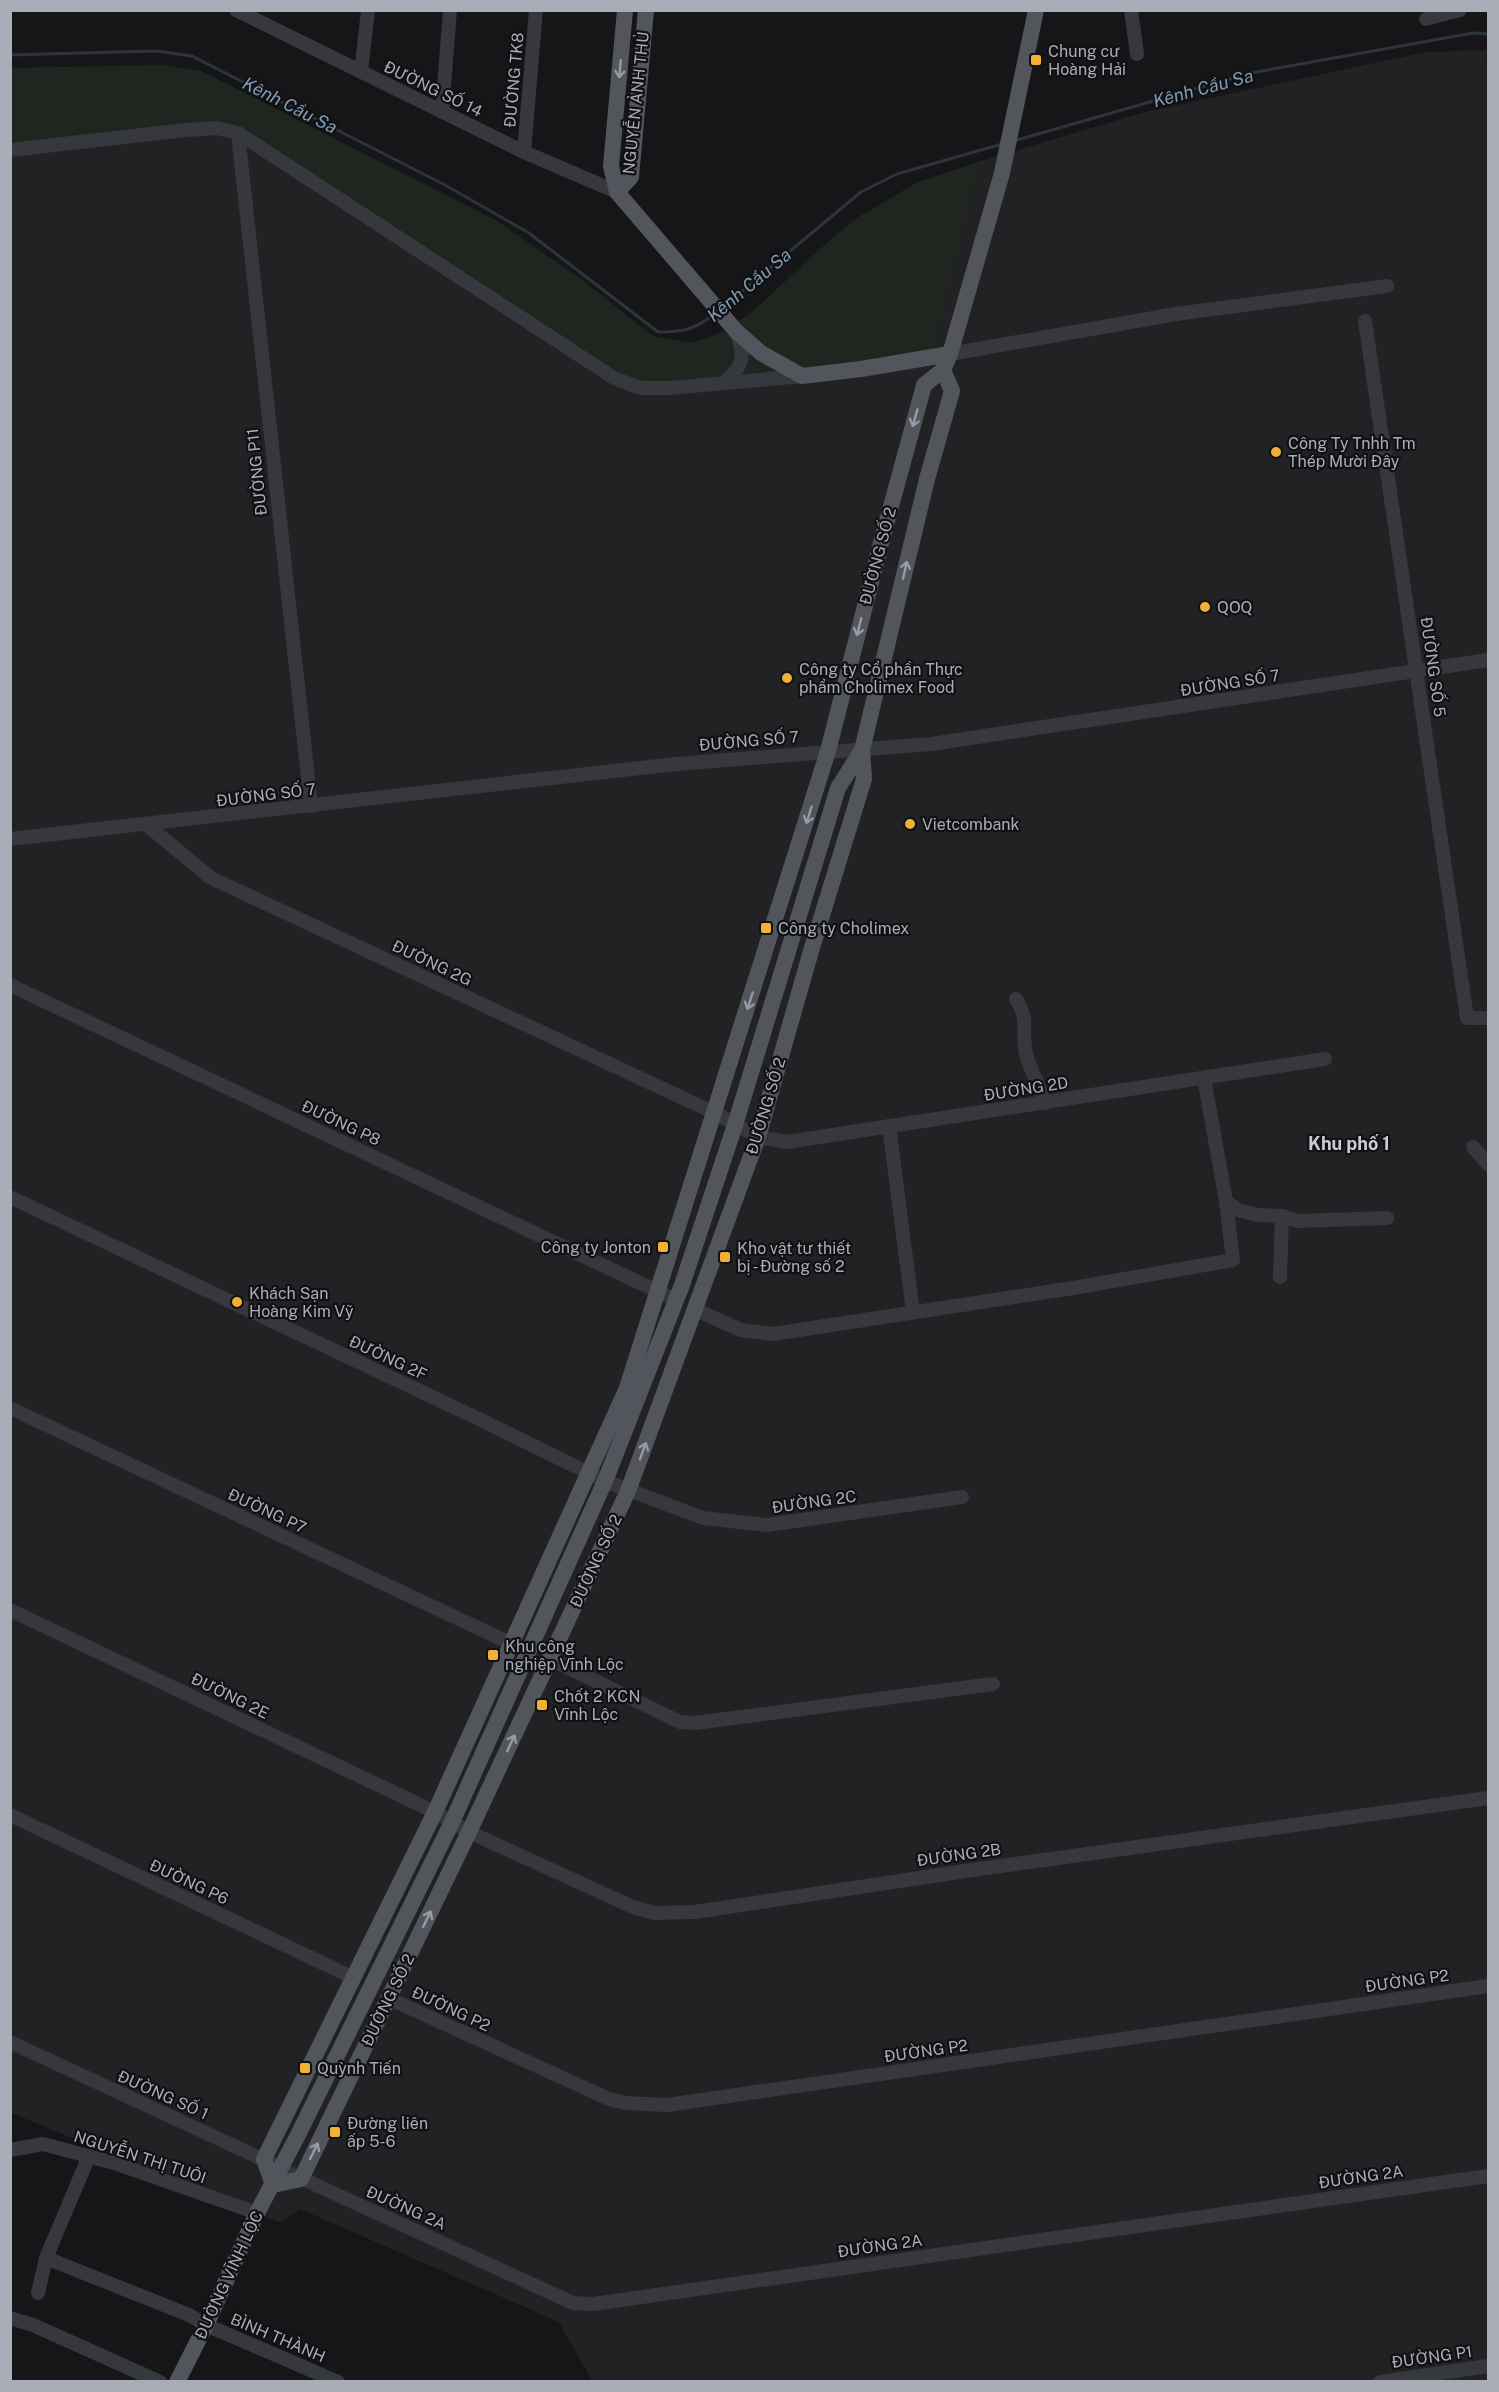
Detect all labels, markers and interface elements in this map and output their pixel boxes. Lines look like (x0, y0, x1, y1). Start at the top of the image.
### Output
street label: NGUYỄN ẢNH THỦ (616, 31, 653, 175)
street label: ĐƯỜNG TK8 (499, 32, 528, 128)
place label: Chung cư Hoàng Hải (1048, 42, 1126, 79)
marker: Chung cư Hoàng Hải (1029, 53, 1043, 67)
street label: ĐƯỜNG SỐ 14 (381, 54, 487, 121)
one-way arrow (614, 58, 625, 78)
water label: Kênh Cầu Sa (1150, 65, 1256, 111)
water label: Kênh Cầu Sa (239, 72, 341, 138)
water label: Kênh Cầu Sa (703, 244, 795, 326)
one-way arrow (909, 408, 920, 427)
street label: ĐƯỜNG P11 (242, 427, 271, 517)
place label: Công Ty Tnhh Tm Thép Mười Đây (1288, 434, 1416, 471)
marker: Công Ty Tnhh Tm Thép Mười Đây (1269, 445, 1283, 459)
street label: ĐƯỜNG SỐ 2 (853, 504, 900, 607)
one-way arrow (900, 561, 911, 581)
place label: QOQ (1217, 598, 1253, 617)
marker: QOQ (1198, 600, 1212, 614)
street label: ĐƯỜNG SỐ 5 (1417, 615, 1452, 718)
one-way arrow (853, 617, 865, 636)
place label: Công ty Cổ phần Thực phẩm Cholimex Food (799, 660, 963, 697)
street label: ĐƯỜNG SỐ 7 (1179, 663, 1281, 700)
marker: Công ty Cổ phần Thực phẩm Cholimex Food (780, 671, 794, 685)
street label: ĐƯỜNG SỐ 7 (698, 724, 800, 755)
street label: ĐƯỜNG SỐ 7 (215, 776, 317, 811)
one-way arrow (803, 805, 814, 824)
place label: Vietcombank (922, 815, 1019, 834)
marker: Vietcombank (903, 817, 917, 831)
place label: Công ty Cholimex (778, 919, 909, 938)
marker: Công ty Cholimex (759, 921, 773, 935)
street label: ĐƯỜNG 2G (389, 935, 475, 990)
one-way arrow (744, 991, 755, 1010)
street label: ĐƯỜNG SỐ 2 (739, 1054, 790, 1157)
street label: ĐƯỜNG 2D (982, 1072, 1070, 1105)
street label: ĐƯỜNG P8 (298, 1096, 384, 1150)
district label: Khu phố 1 (1308, 1133, 1390, 1154)
place label: Công ty Jonton (541, 1238, 651, 1257)
place label: Kho vật tư thiết bị - Đường số 2 (737, 1239, 851, 1276)
marker: Công ty Jonton (656, 1240, 670, 1254)
marker: Kho vật tư thiết bị - Đường số 2 (718, 1250, 732, 1264)
place label: Khách Sạn Hoàng Kim Vỹ (249, 1284, 354, 1321)
marker: Khách Sạn Hoàng Kim Vỹ (230, 1295, 244, 1309)
street label: ĐƯỜNG 2F (346, 1331, 430, 1384)
one-way arrow (638, 1442, 649, 1461)
street label: ĐƯỜNG P7 (225, 1484, 310, 1537)
street label: ĐƯỜNG 2C (770, 1486, 857, 1517)
street label: ĐƯỜNG SỐ 2 (563, 1510, 626, 1610)
place label: Khu công nghiệp Vĩnh Lộc (505, 1637, 624, 1674)
marker: Khu công nghiệp Vĩnh Lộc (486, 1648, 500, 1662)
street label: ĐƯỜNG 2E (188, 1668, 272, 1723)
place label: Chốt 2 KCN Vĩnh Lộc (554, 1687, 640, 1724)
marker: Chốt 2 KCN Vĩnh Lộc (535, 1698, 549, 1712)
one-way arrow (505, 1735, 517, 1753)
street label: ĐƯỜNG 2B (916, 1839, 1002, 1870)
street label: ĐƯỜNG P6 (147, 1855, 232, 1909)
one-way arrow (421, 1911, 433, 1929)
street label: ĐƯỜNG SỐ 2 (355, 1949, 419, 2049)
street label: ĐƯỜNG P2 (1364, 1965, 1450, 1996)
street label: ĐƯỜNG P2 (409, 1982, 494, 2035)
street label: ĐƯỜNG P2 (883, 2035, 969, 2066)
place label: Quỳnh Tiến (317, 2059, 401, 2078)
marker: Quỳnh Tiến (298, 2061, 312, 2075)
street label: ĐƯỜNG SỐ 1 (115, 2064, 212, 2123)
place label: Đường liên ấp 5-6 (347, 2114, 428, 2151)
street label: NGUYỄN THỊ TUÔI (72, 2124, 209, 2187)
marker: Đường liên ấp 5-6 (328, 2125, 342, 2139)
one-way arrow (309, 2143, 321, 2161)
street label: ĐƯỜNG 2A (1317, 2161, 1405, 2192)
street label: ĐƯỜNG 2A (363, 2181, 449, 2234)
street label: ĐƯỜNG VĨNH LỘC (190, 2207, 267, 2342)
street label: ĐƯỜNG 2A (836, 2230, 924, 2261)
street label: BÌNH THÀNH (228, 2309, 329, 2366)
street label: ĐƯỜNG P1 (1390, 2341, 1474, 2372)

